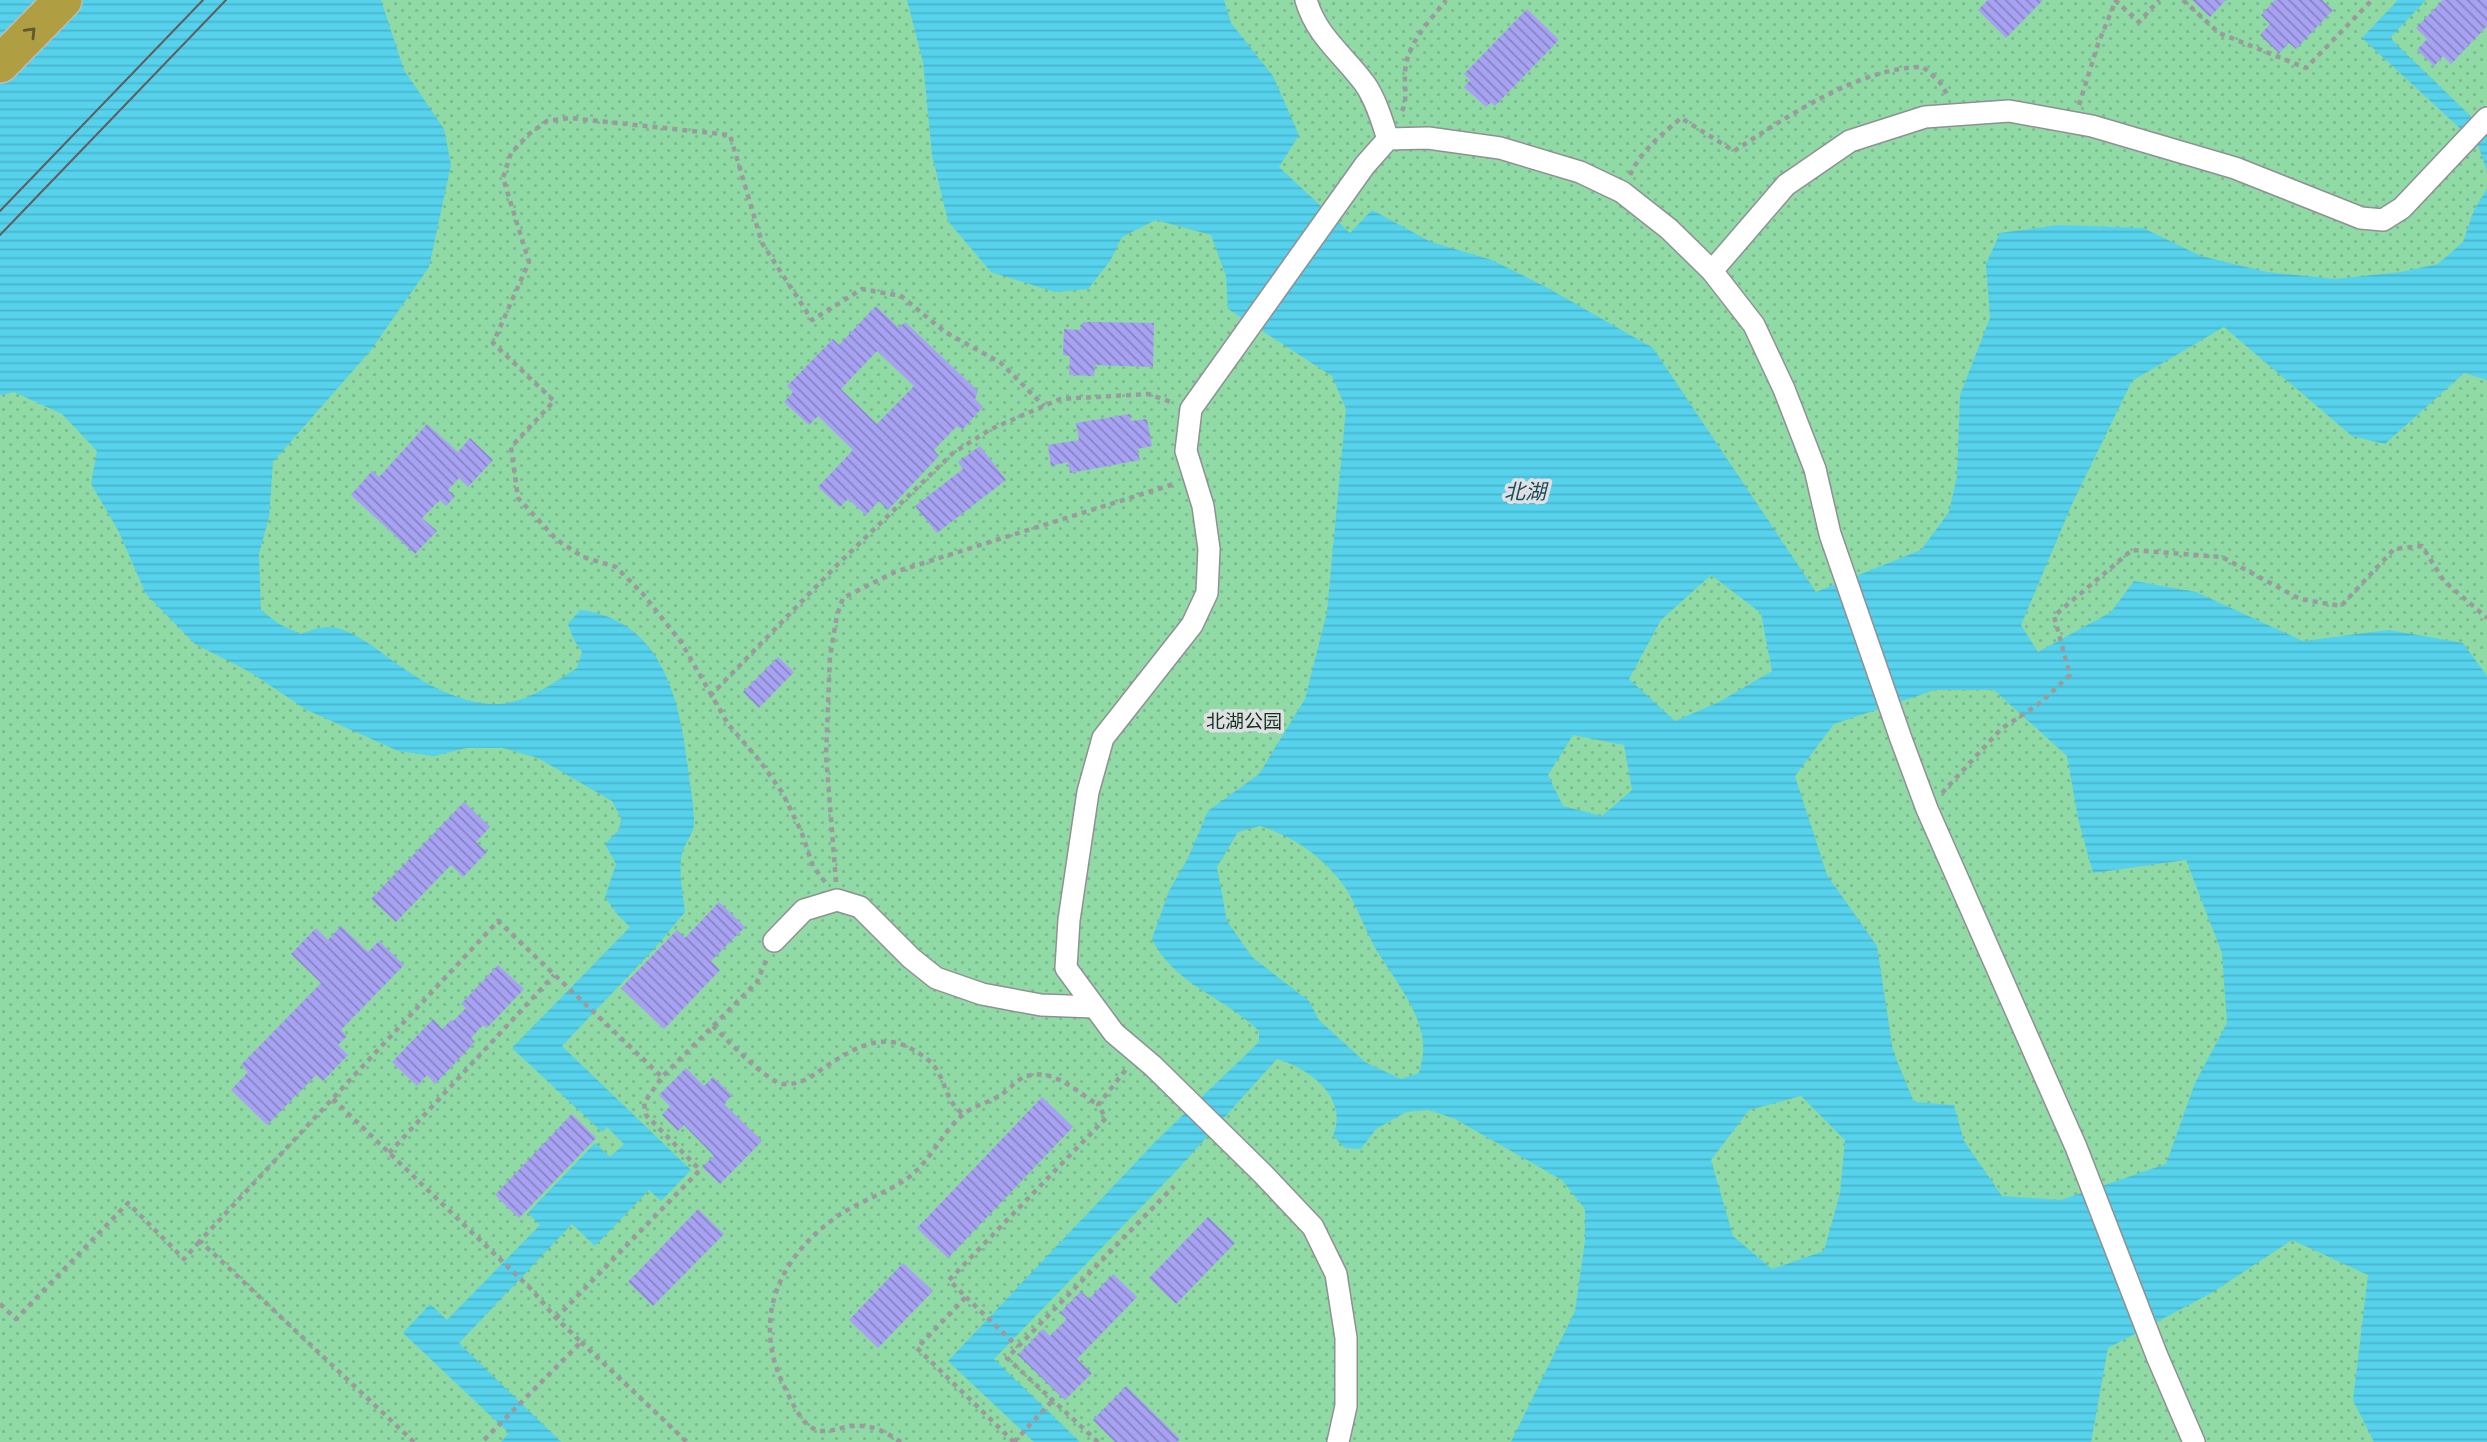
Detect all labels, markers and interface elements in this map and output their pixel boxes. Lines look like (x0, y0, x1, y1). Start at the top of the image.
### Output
one-way arrow (23, 27, 36, 40)
water label: 北湖 (1504, 478, 1549, 503)
park label: 北湖公园 (1206, 709, 1282, 732)

